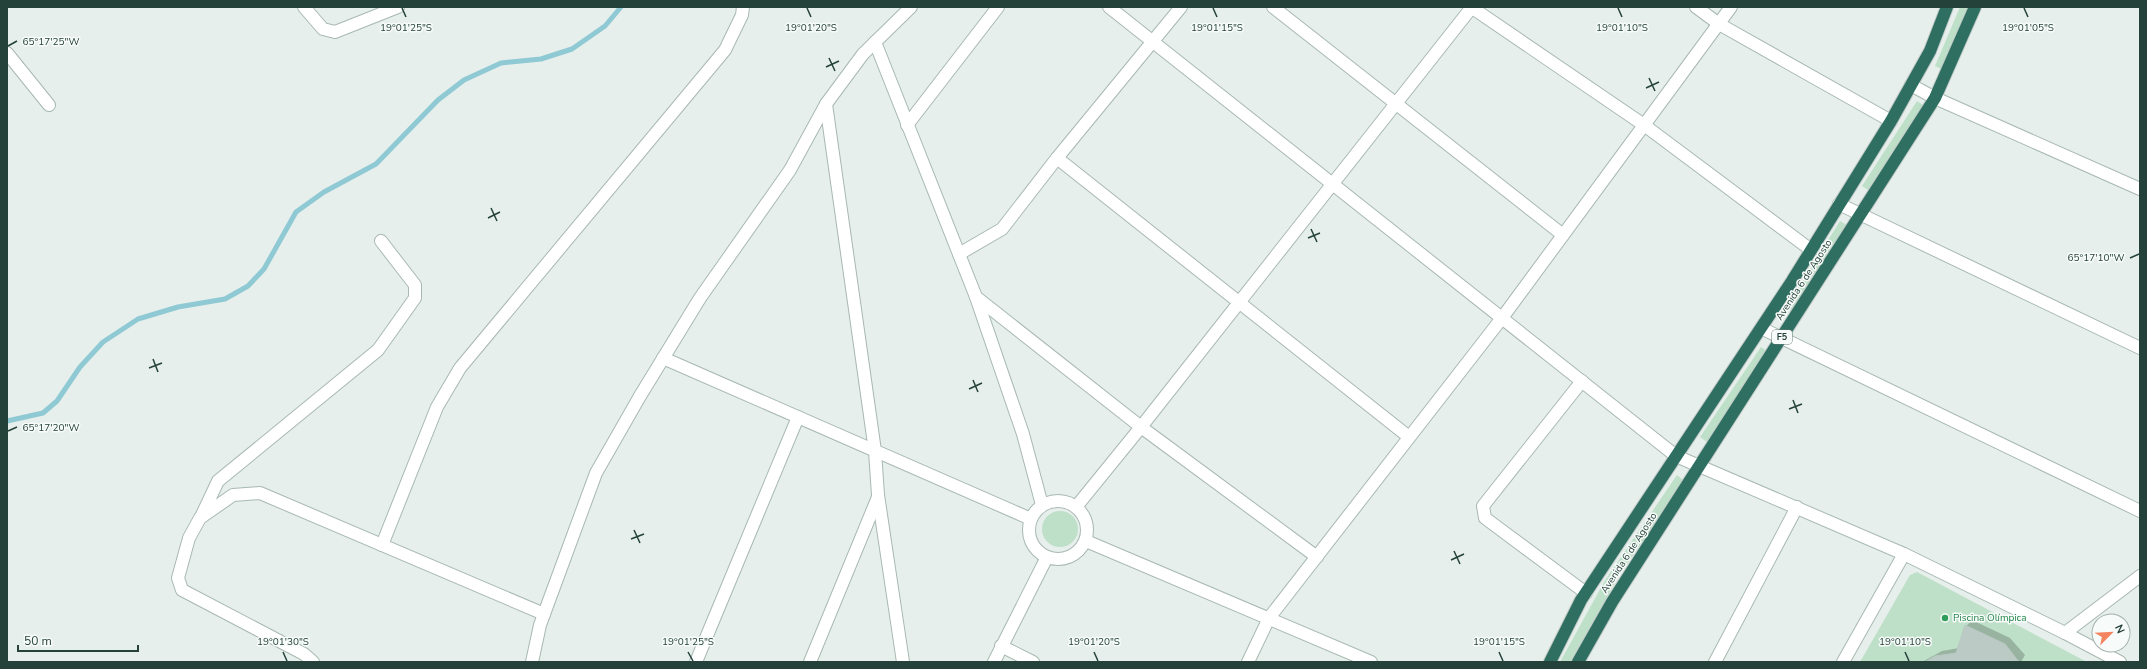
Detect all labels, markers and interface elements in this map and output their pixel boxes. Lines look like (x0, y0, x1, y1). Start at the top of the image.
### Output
text: 19°01'25"S (380, 21, 432, 35)
text: 19°01'20"S (785, 21, 837, 35)
text: 19°01'15"S (1191, 21, 1243, 35)
text: 19°01'10"S (1596, 21, 1648, 35)
text: 19°01'05"S (2002, 21, 2054, 35)
text: 65°17'25"W (23, 35, 79, 49)
street label: Avenida 6 de Agosto (1773, 236, 1836, 323)
text: 65°17'10"W (2068, 251, 2124, 265)
road number: F5 (1772, 330, 1792, 344)
text: 65°17'20"W (23, 421, 79, 435)
street label: Avenida 6 de Agosto (1598, 509, 1661, 596)
place label: Piscina Olímpica (1953, 611, 2027, 625)
marker: Piscina Olímpica (1940, 613, 1950, 623)
north arrow (2091, 613, 2131, 653)
text: N (2111, 622, 2128, 636)
scale bar (18, 627, 138, 653)
text: 50 m (24, 633, 52, 649)
text: 19°01'30"S (257, 635, 309, 649)
text: 19°01'25"S (662, 635, 714, 649)
text: 19°01'20"S (1068, 635, 1120, 649)
text: 19°01'15"S (1473, 635, 1525, 649)
text: 19°01'10"S (1879, 635, 1931, 649)

